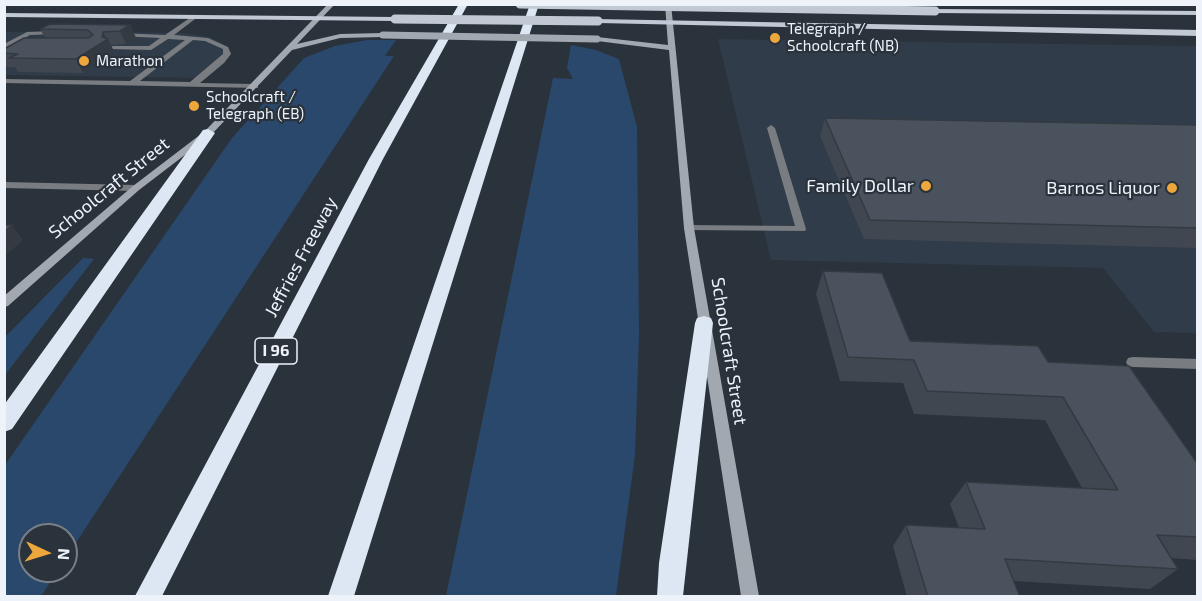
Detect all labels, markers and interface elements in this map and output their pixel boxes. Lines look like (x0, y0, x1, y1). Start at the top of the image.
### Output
place label: Telegraph / Schoolcraft (NB) (787, 20, 899, 55)
marker: Telegraph / Schoolcraft (NB) (768, 31, 782, 45)
place label: Marathon (96, 52, 163, 70)
marker: Marathon (77, 54, 91, 68)
place label: Schoolcraft / Telegraph (EB) (206, 88, 304, 123)
marker: Schoolcraft / Telegraph (EB) (187, 99, 201, 113)
street label: Schoolcraft Street (44, 133, 174, 243)
place label: Family Dollar (806, 175, 914, 197)
place label: Barnos Liquor (1046, 177, 1160, 199)
marker: Family Dollar (919, 179, 933, 193)
marker: Barnos Liquor (1165, 181, 1179, 195)
street label: Jeffries Freeway (260, 193, 342, 321)
street label: Schoolcraft Street (707, 276, 751, 426)
road number: I 96 (255, 338, 297, 364)
north arrow (18, 523, 78, 583)
text: N (55, 548, 74, 561)

